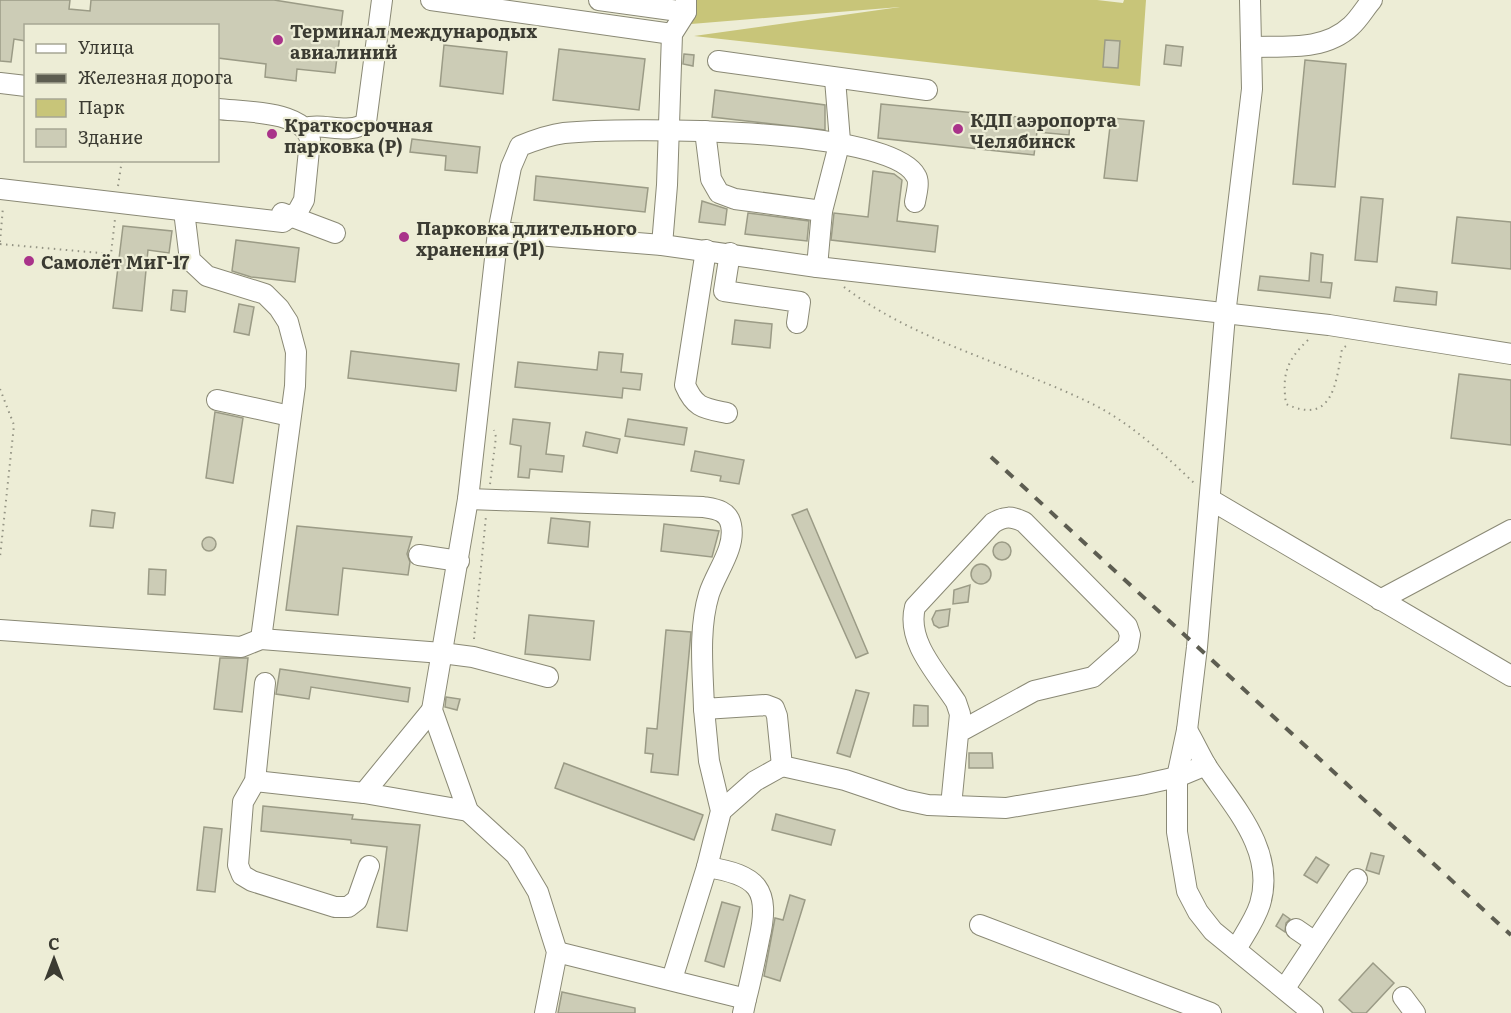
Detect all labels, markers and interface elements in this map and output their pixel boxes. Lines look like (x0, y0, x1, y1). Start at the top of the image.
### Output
place label: Терминал международых авиалиний (290, 17, 537, 65)
legend (24, 24, 219, 162)
text: Улица (78, 33, 134, 60)
marker: Терминал международых авиалиний (271, 33, 285, 47)
text: Железная дорога (78, 63, 233, 90)
text: Парк (78, 93, 125, 120)
place label: КДП аэропорта Челябинск (970, 106, 1117, 154)
place label: Краткосрочная парковка (P) (284, 111, 433, 159)
marker: КДП аэропорта Челябинск (951, 122, 965, 136)
text: Здание (78, 123, 143, 150)
marker: Краткосрочная парковка (P) (265, 127, 279, 141)
place label: Парковка длительного хранения (P1) (416, 214, 637, 262)
marker: Парковка длительного хранения (P1) (397, 230, 411, 244)
place label: Самолёт МиГ-17 (41, 248, 190, 275)
marker: Самолёт МиГ-17 (22, 254, 36, 268)
north arrow (24, 929, 84, 989)
text: С (48, 931, 60, 955)

